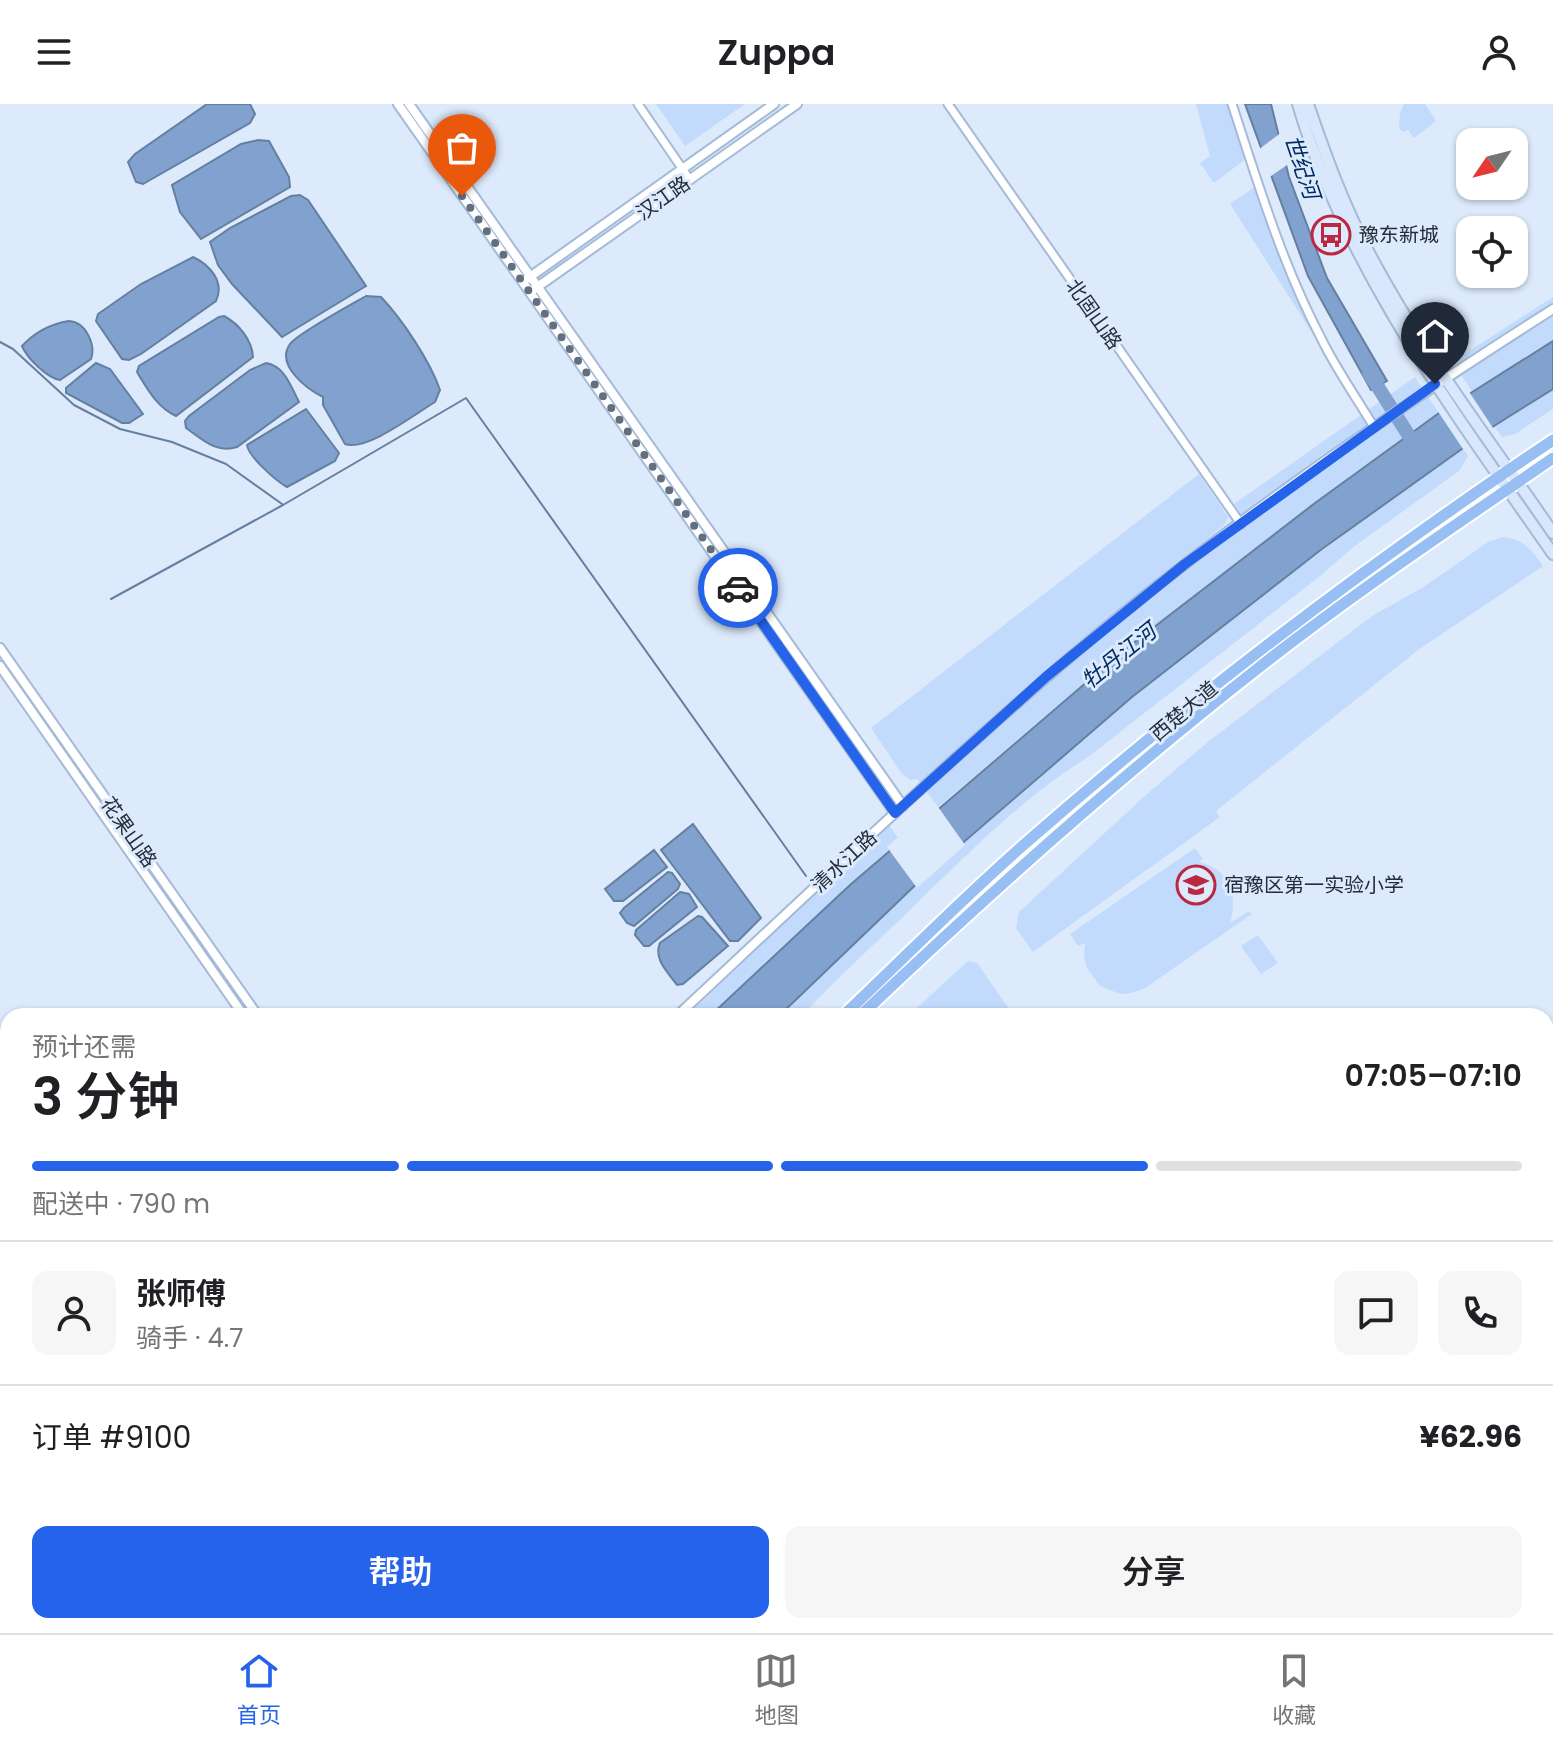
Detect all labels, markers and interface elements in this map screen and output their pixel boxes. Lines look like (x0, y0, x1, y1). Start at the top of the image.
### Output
text: Zuppa (718, 27, 835, 78)
icon: menu (32, 30, 76, 74)
icon: person (1477, 30, 1521, 74)
pin (428, 114, 496, 196)
icon: bag (440, 126, 484, 170)
north arrow (1456, 128, 1528, 200)
map controls (1456, 128, 1528, 288)
water label: 世纪河 (1277, 131, 1329, 207)
street label: 汉江路 (630, 169, 696, 227)
bus stop icon: 豫东新城 (1310, 214, 1352, 256)
button: locate (1456, 216, 1528, 288)
place label: 豫东新城 (1359, 221, 1439, 249)
street label: 北固山路 (1060, 273, 1128, 355)
pin (1401, 302, 1469, 384)
icon: home (1413, 314, 1457, 358)
courier (698, 548, 778, 628)
icon: car (716, 566, 760, 610)
water label: 牡丹江河 (1075, 614, 1166, 696)
street label: 西楚大道 (1144, 675, 1224, 747)
street label: 花果山路 (95, 791, 163, 873)
street label: 清水江路 (805, 823, 883, 899)
school or university icon: 宿豫区第一实验小学 (1175, 864, 1217, 906)
place label: 宿豫区第一实验小学 (1224, 871, 1404, 899)
text: 预计还需 (32, 1029, 136, 1065)
text: 07:05–07:10 (1345, 1054, 1522, 1097)
text: 3 分钟 (32, 1060, 180, 1133)
text: 配送中 · 790 m (32, 1186, 210, 1222)
button: person (32, 1271, 116, 1355)
button: chat (1334, 1271, 1418, 1355)
button: phone (1438, 1271, 1522, 1355)
text: 张师傅 (136, 1272, 226, 1315)
text: 骑手 · 4.7 (136, 1320, 243, 1356)
text: ¥62.96 (1420, 1415, 1522, 1458)
text: 订单 #9100 (32, 1416, 191, 1459)
button: 帮助 (32, 1526, 769, 1618)
button: 分享 (785, 1526, 1522, 1618)
tab: 首页 (237, 1649, 281, 1732)
tab: 地图 (754, 1649, 798, 1732)
tab: 收藏 (1272, 1649, 1316, 1732)

